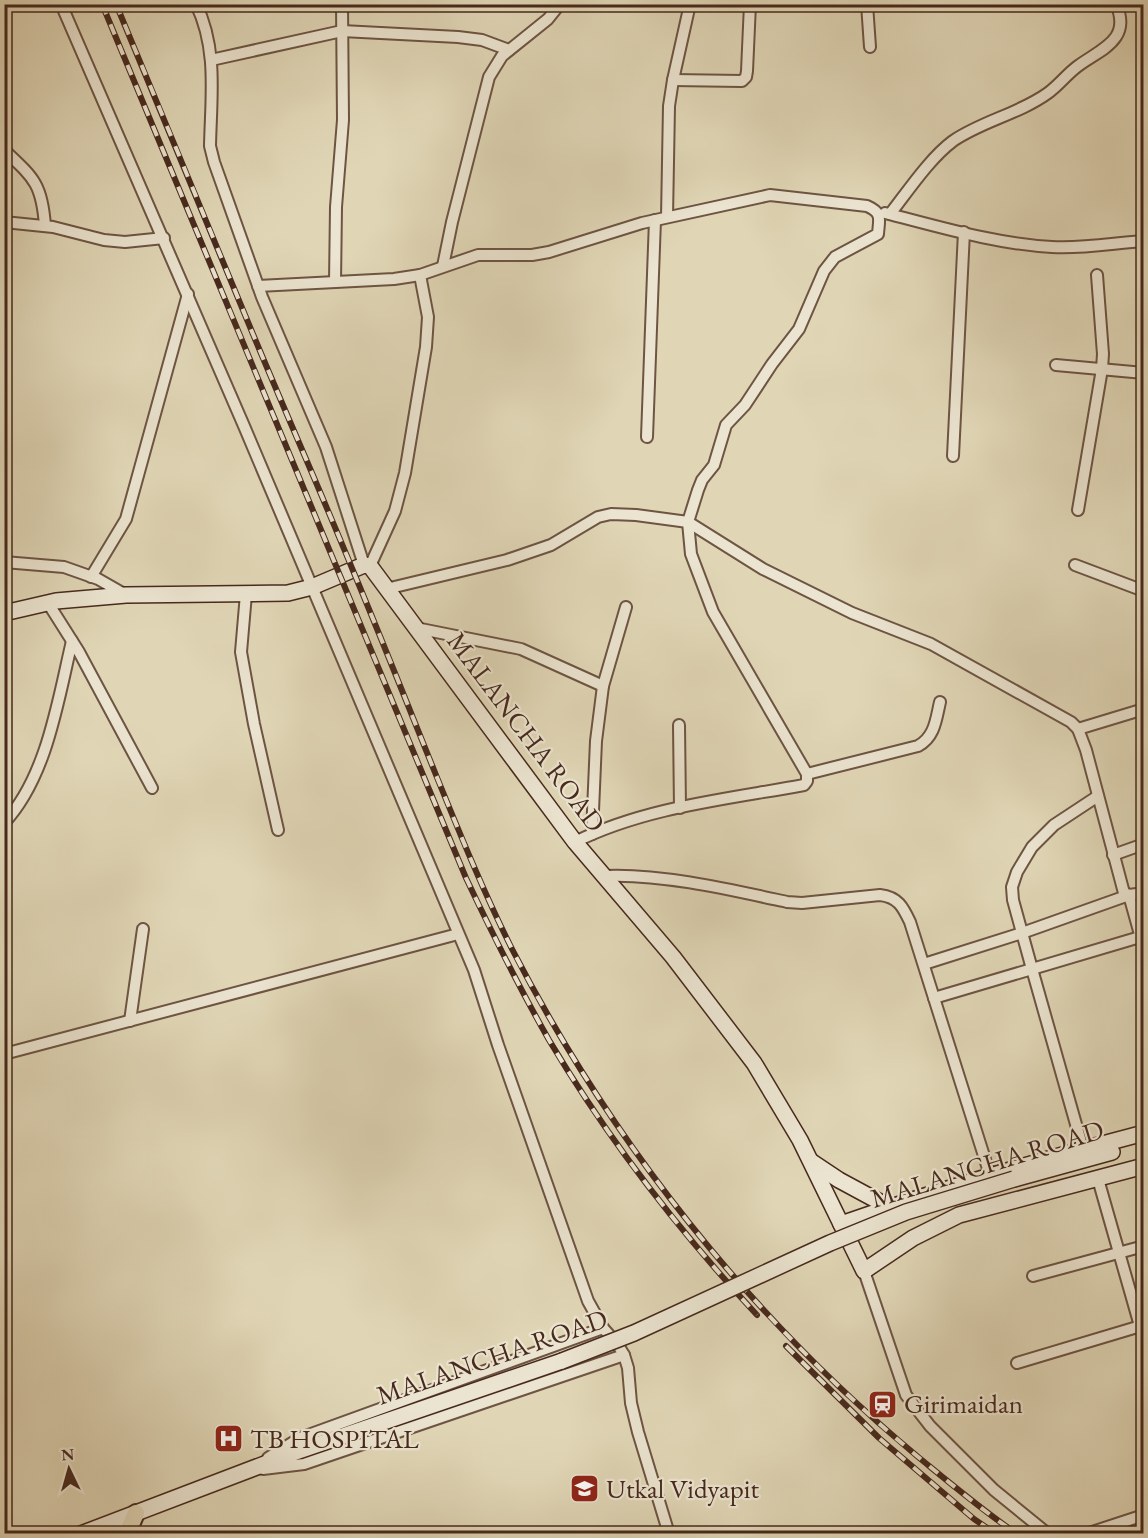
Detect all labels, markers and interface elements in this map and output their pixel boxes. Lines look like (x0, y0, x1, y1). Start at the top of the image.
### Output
street label: MALANCHA ROAD (440, 625, 613, 839)
street label: MALANCHA ROAD (866, 1111, 1108, 1216)
street label: MALANCHA ROAD (372, 1301, 612, 1412)
place label: Girimaidan (904, 1386, 1023, 1421)
station icon: Girimaidan (867, 1388, 899, 1420)
place label: TB HOSPITAL (250, 1421, 419, 1456)
hospital icon: TB HOSPITAL (213, 1423, 245, 1455)
north arrow (39, 1439, 99, 1499)
text: N (60, 1444, 75, 1466)
place label: Utkal Vidyapit (606, 1471, 759, 1506)
school or university icon: Utkal Vidyapit (569, 1473, 601, 1505)

